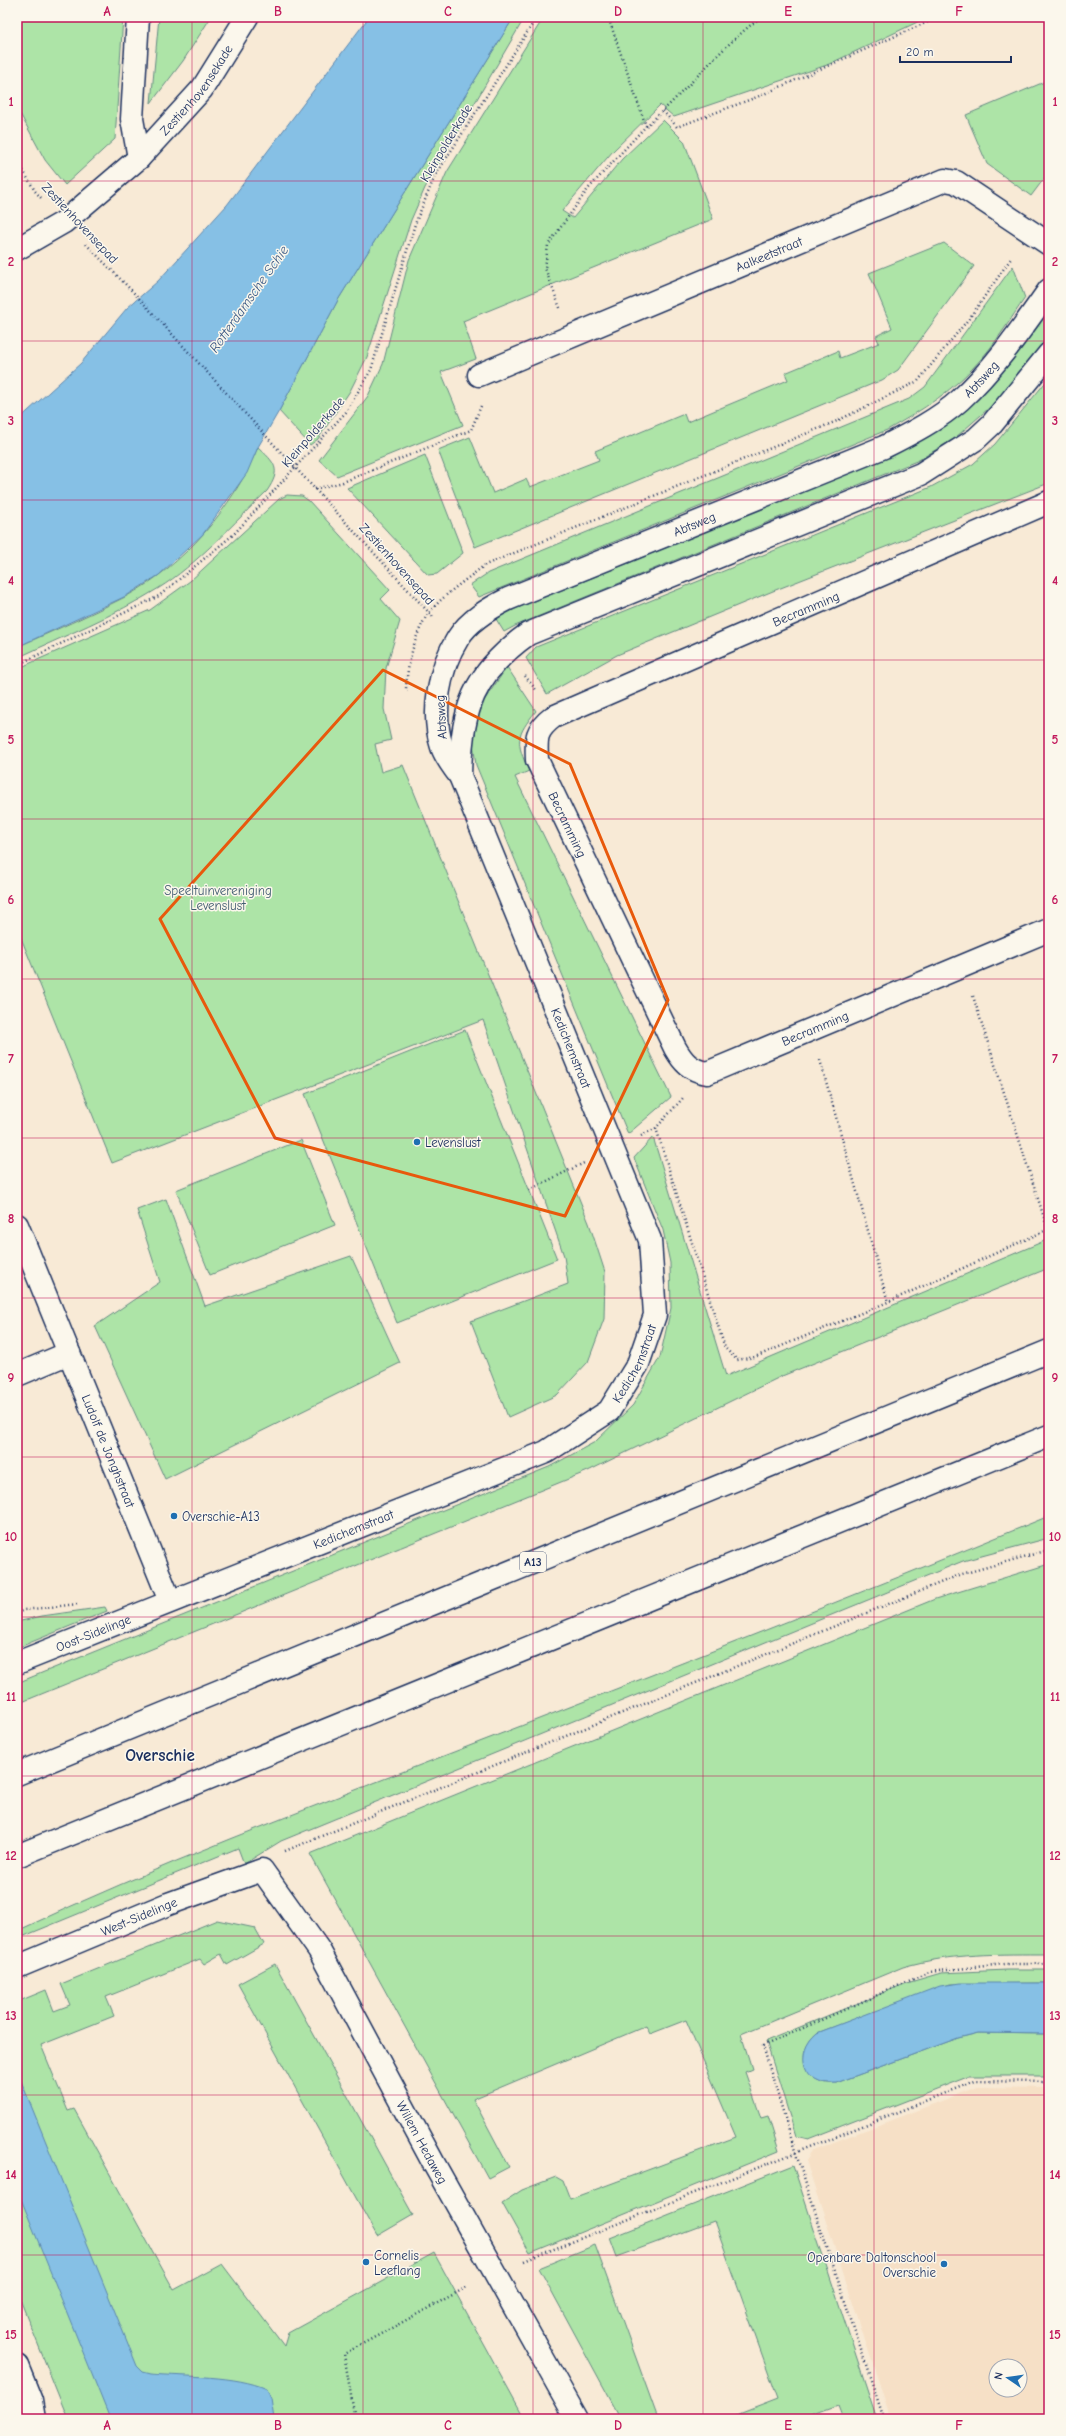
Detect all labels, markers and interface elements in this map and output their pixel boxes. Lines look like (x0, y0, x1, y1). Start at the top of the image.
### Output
text: A (103, 4, 111, 19)
text: B (274, 4, 282, 19)
text: C (444, 4, 452, 19)
text: D (614, 4, 622, 19)
text: E (784, 4, 792, 19)
text: F (955, 4, 963, 19)
scale bar (900, 38, 1011, 64)
street label: Zestienhovensekade (156, 41, 236, 138)
text: 20 m (906, 45, 934, 59)
text: 1 (8, 94, 14, 109)
text: 1 (1052, 94, 1058, 109)
street label: Kleinpolderkade (417, 101, 475, 185)
street label: Zestienhovensepad (39, 180, 121, 266)
street label: Aalkeetstraat (733, 233, 806, 274)
water label: Rotterdamsche Schie (206, 242, 292, 356)
text: 2 (8, 254, 14, 269)
text: 2 (1052, 254, 1058, 269)
street label: Abtsweg (960, 357, 1001, 400)
street label: Kleinpolderkade (278, 393, 348, 470)
text: 3 (8, 413, 14, 428)
text: 3 (1052, 413, 1058, 428)
street label: Abtsweg (671, 508, 718, 539)
street label: Zestienhovensepad (356, 520, 438, 608)
text: 4 (8, 573, 14, 588)
text: 4 (1052, 573, 1058, 588)
street label: Becramming (770, 588, 842, 630)
street label: Abtsweg (432, 694, 450, 740)
text: 5 (8, 732, 15, 747)
text: 5 (1052, 732, 1059, 747)
street label: Becramming (546, 789, 590, 860)
park label: Speeltuinvereniging Levenslust (164, 883, 272, 913)
text: 6 (8, 892, 15, 907)
text: 6 (1052, 892, 1059, 907)
street label: Kedichemstraat (548, 1006, 594, 1092)
street label: Becramming (779, 1007, 851, 1049)
text: 7 (8, 1051, 14, 1066)
text: 7 (1052, 1051, 1058, 1066)
place label: Levenslust (425, 1135, 482, 1150)
marker: Levenslust (412, 1137, 422, 1147)
text: 8 (8, 1211, 14, 1226)
text: 8 (1052, 1211, 1058, 1226)
street label: Kedichemstraat (609, 1321, 659, 1405)
text: 9 (8, 1370, 15, 1385)
text: 9 (1052, 1370, 1059, 1385)
street label: Ludolf de Jonghstraat (79, 1392, 139, 1511)
street label: Kedichemstraat (311, 1506, 397, 1552)
place label: Overschie-A13 (182, 1509, 260, 1524)
marker: Overschie-A13 (169, 1511, 179, 1521)
text: 10 (5, 1529, 17, 1544)
text: 10 (1049, 1529, 1061, 1544)
road number: A13 (520, 1552, 546, 1572)
street label: Oost-Sidelinge (53, 1611, 133, 1654)
text: 11 (6, 1689, 16, 1704)
text: 11 (1050, 1689, 1060, 1704)
district label: Overschie (125, 1746, 195, 1765)
text: 12 (5, 1848, 17, 1863)
text: 12 (1049, 1848, 1061, 1863)
street label: West-Sidelinge (98, 1894, 179, 1939)
text: 13 (5, 2008, 17, 2023)
text: 13 (1049, 2008, 1061, 2023)
street label: Willem Hedaweg (394, 2098, 451, 2186)
text: 14 (5, 2167, 17, 2182)
text: 14 (1049, 2167, 1061, 2182)
place label: Cornelis Leeflang (374, 2248, 421, 2278)
place label: Openbare Daltonschool Overschie (807, 2250, 936, 2280)
marker: Cornelis Leeflang (361, 2257, 371, 2267)
marker: Openbare Daltonschool Overschie (939, 2259, 949, 2269)
text: 15 (5, 2327, 17, 2342)
text: 15 (1049, 2327, 1061, 2342)
north arrow (988, 2358, 1028, 2398)
text: N (992, 2371, 1006, 2381)
text: A (103, 2418, 111, 2433)
text: B (274, 2418, 282, 2433)
text: C (444, 2418, 452, 2433)
text: D (614, 2418, 622, 2433)
text: E (784, 2418, 792, 2433)
text: F (955, 2418, 963, 2433)

